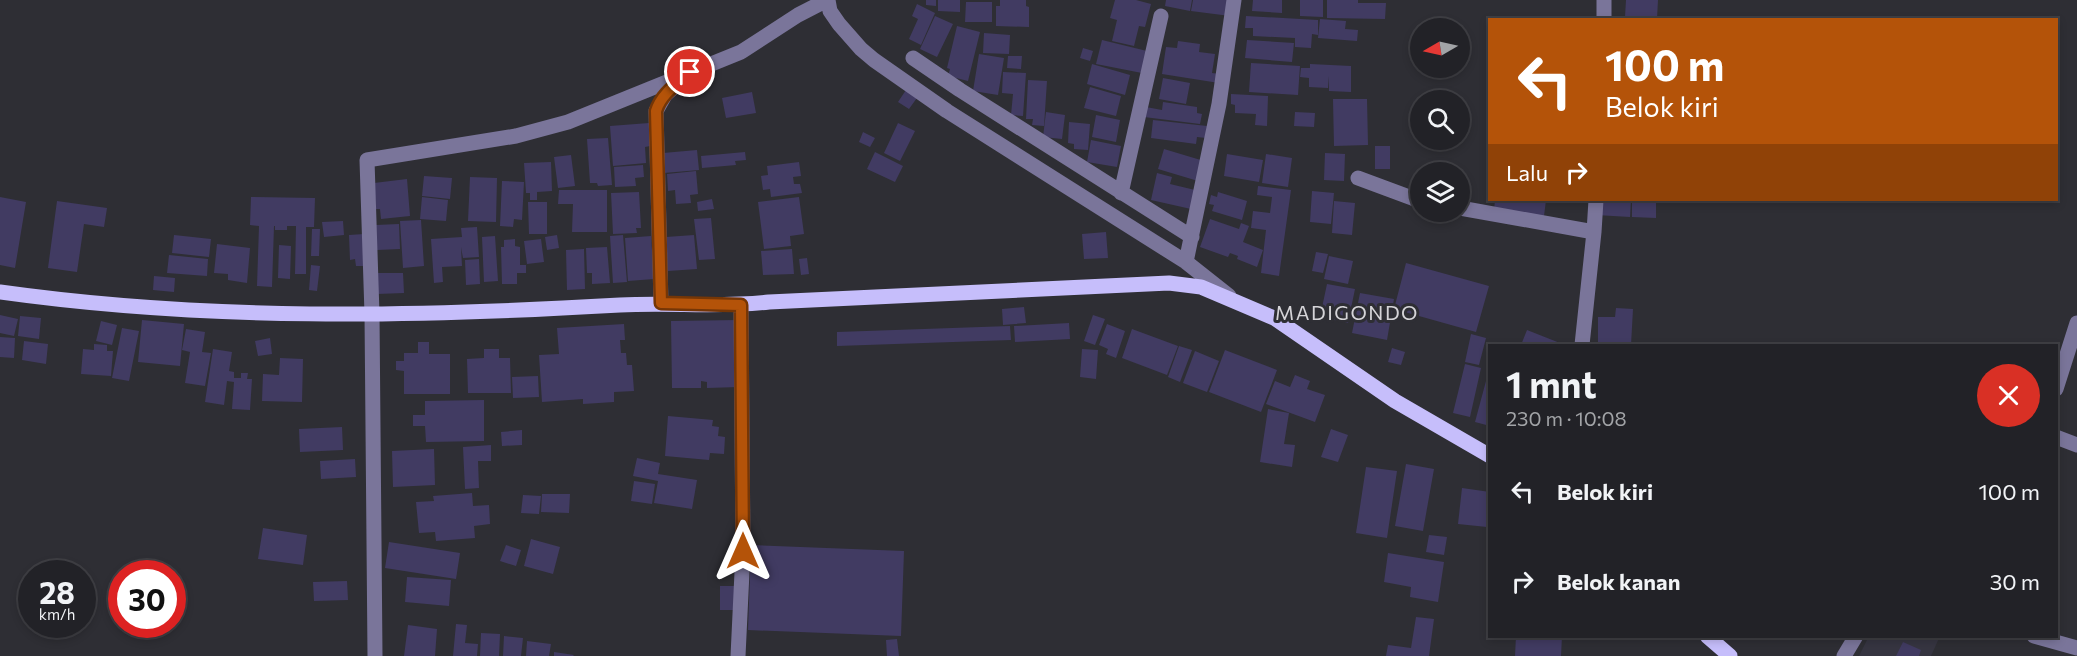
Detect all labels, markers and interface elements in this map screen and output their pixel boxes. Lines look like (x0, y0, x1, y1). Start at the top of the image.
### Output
north arrow (1410, 18, 1470, 78)
map controls (1410, 18, 1470, 222)
text: 100 m (1605, 38, 1725, 90)
icon: left (1506, 42, 1584, 120)
pin (664, 46, 715, 97)
icon: arrive (673, 55, 706, 88)
button: search (1410, 90, 1470, 150)
text: Belok kiri (1605, 90, 1719, 123)
icon: right (1560, 156, 1593, 189)
text: Lalu (1506, 159, 1548, 186)
button: layers (1410, 162, 1470, 222)
district label: MADIGONDO (1275, 300, 1419, 324)
text: 1 mnt (1506, 361, 1597, 405)
button: close (1977, 364, 2040, 427)
text: 230 m · 10:08 (1506, 406, 1627, 430)
icon: left (1506, 475, 1539, 508)
text: Belok kiri (1557, 478, 1653, 505)
text: 100 m (1978, 478, 2040, 505)
position arrow (711, 519, 775, 583)
speed limit sign: 30 (108, 560, 186, 638)
icon: right (1506, 565, 1539, 598)
text: Belok kanan (1557, 568, 1680, 595)
text: 30 m (1990, 568, 2040, 595)
text: 28 (39, 573, 75, 610)
text: km/h (39, 605, 75, 623)

